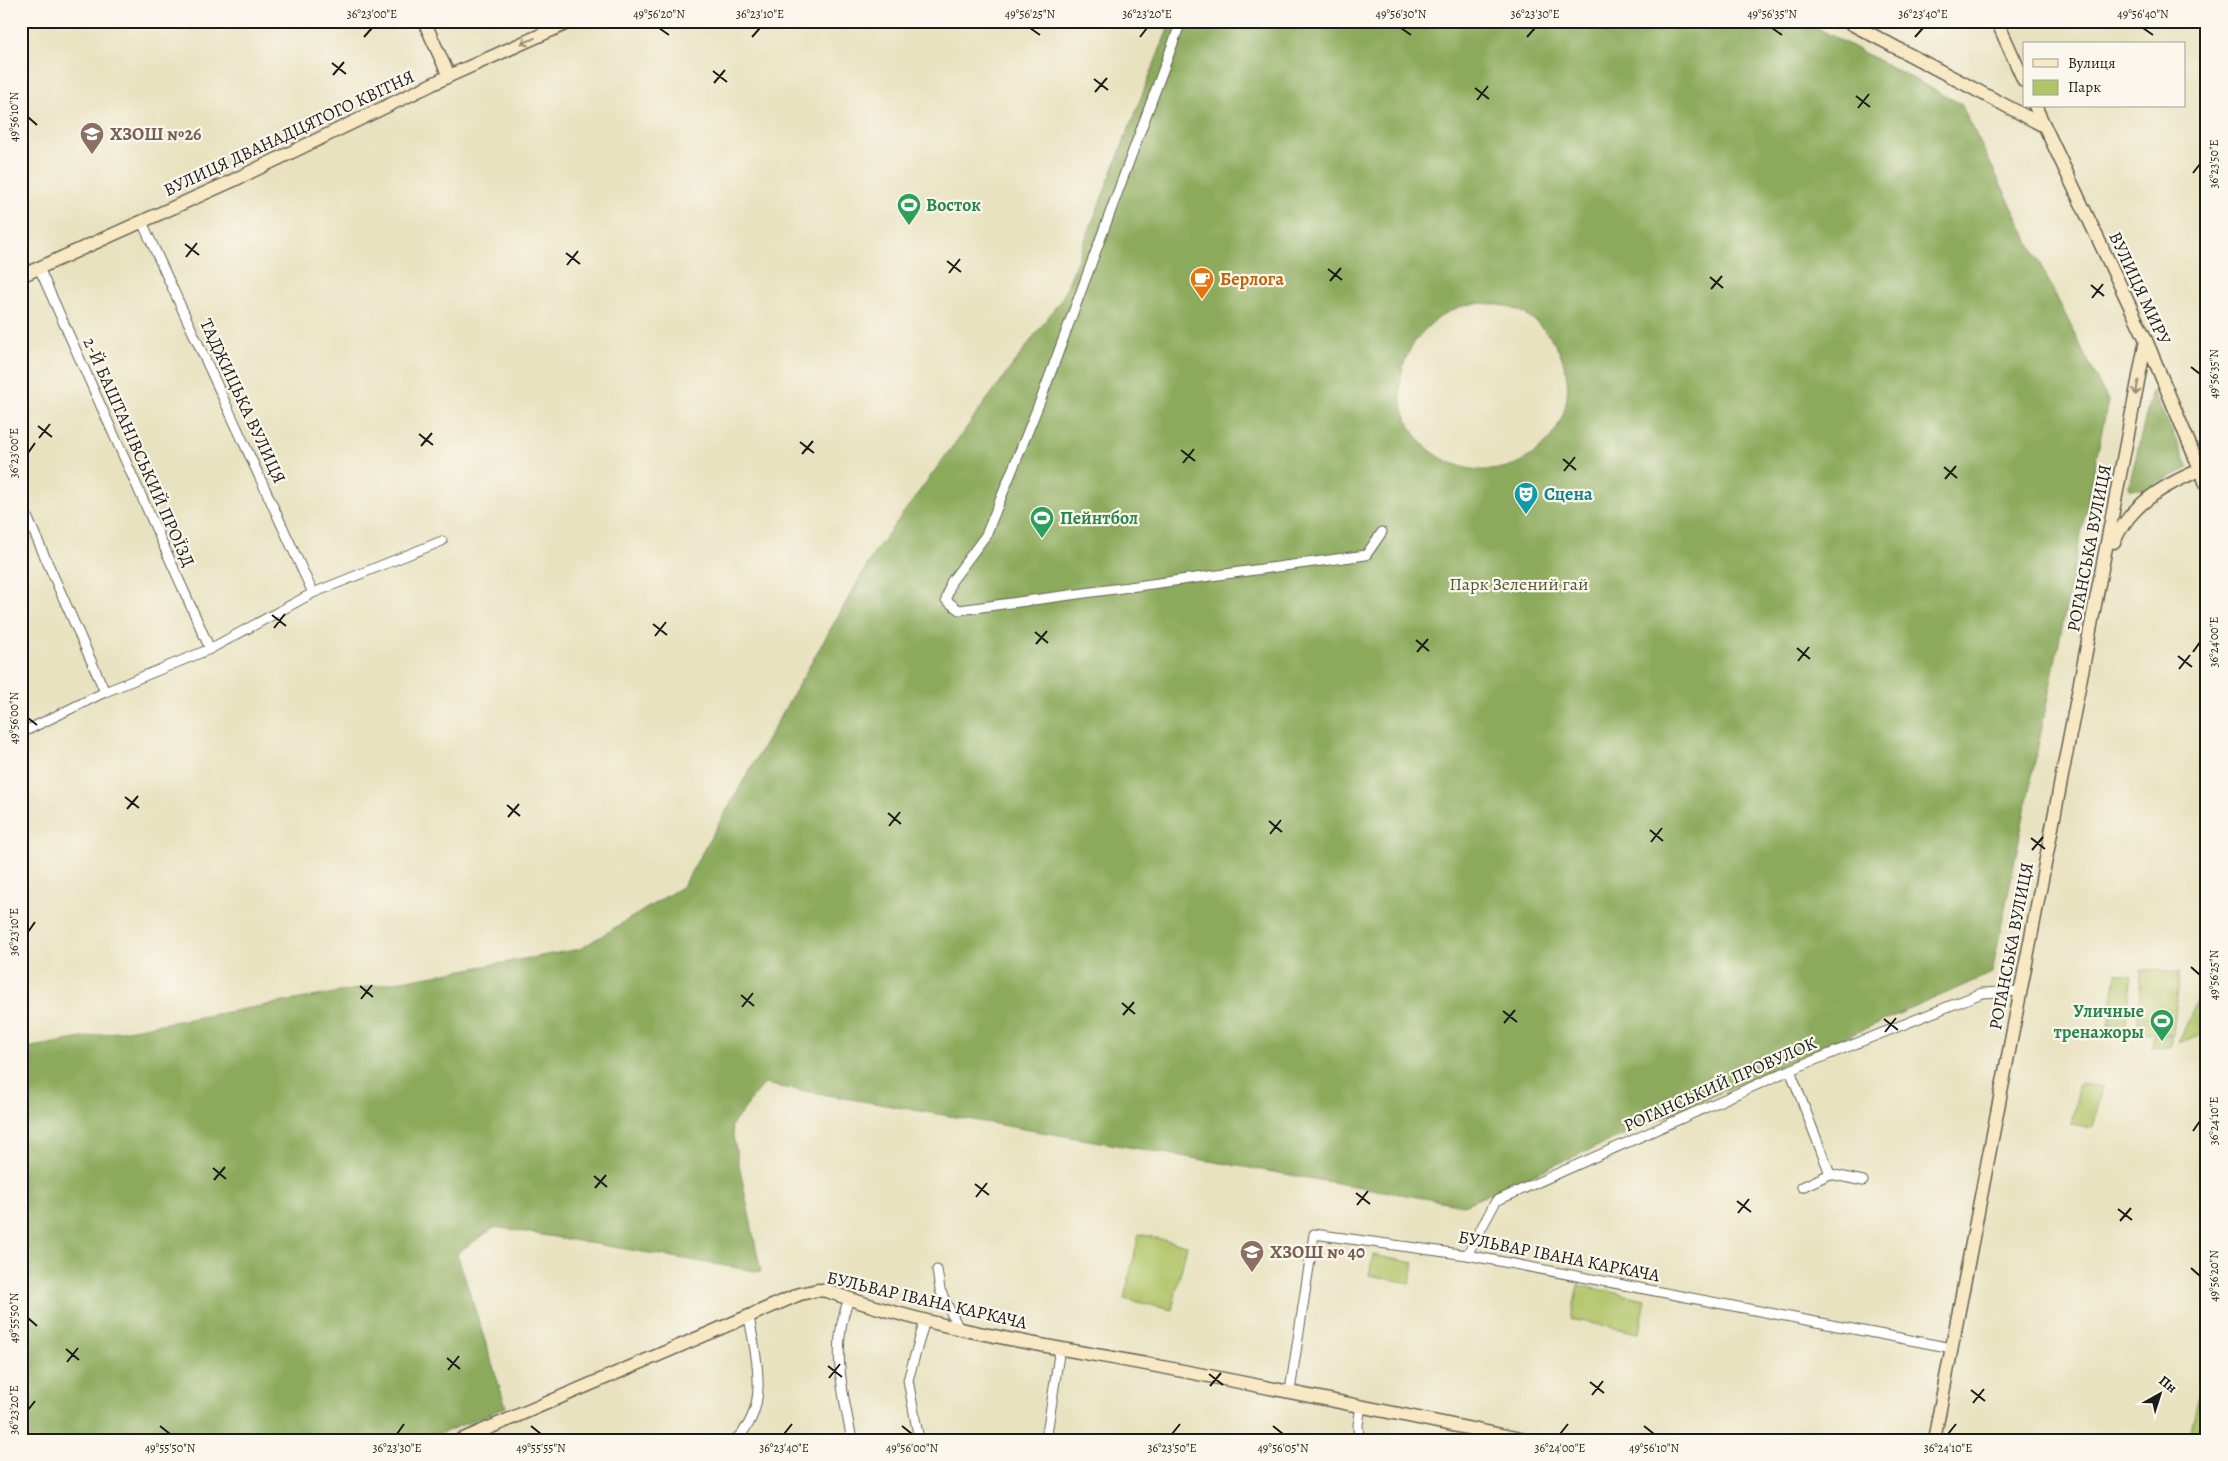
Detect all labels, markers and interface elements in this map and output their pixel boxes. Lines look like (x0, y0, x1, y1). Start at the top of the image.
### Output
text: 36°23'00"E (347, 6, 397, 22)
text: 49°56'20"N (633, 6, 685, 22)
text: 36°23'10"E (736, 6, 784, 22)
text: 49°56'25"N (1005, 6, 1056, 22)
text: 36°23'20"E (1122, 6, 1172, 22)
text: 49°56'30"N (1376, 6, 1427, 22)
text: 36°23'30"E (1510, 6, 1560, 22)
text: 49°56'35"N (1747, 6, 1797, 22)
text: 36°23'40"E (1898, 6, 1948, 22)
text: 49°56'40"N (2117, 6, 2169, 22)
one-way arrow (521, 37, 536, 47)
legend (2023, 42, 2186, 108)
text: Вулиця (2068, 53, 2115, 73)
street label: ВУЛИЦЯ ДВАНАДЦЯТОГО КВІТНЯ (160, 64, 418, 202)
text: Парк (2068, 77, 2101, 97)
text: 49°56'10"N (6, 92, 22, 142)
school or university icon: ХЗОШ №26 (79, 121, 105, 155)
place label: ХЗОШ №26 (110, 122, 201, 146)
text: 36°23'50"E (2206, 139, 2222, 189)
sports icon: Восток (896, 192, 922, 226)
place label: Восток (926, 193, 981, 217)
street label: ВУЛИЦЯ МИРУ (2103, 228, 2177, 349)
cafe icon: Берлога (1189, 266, 1215, 300)
place label: Берлога (1220, 267, 1284, 291)
street label: ТАДЖИЦЬКА ВУЛИЦЯ (194, 315, 292, 487)
street label: 2-Й БАШТАНІВСЬКИЙ ПРОЇЗД (77, 334, 201, 570)
text: 49°56'35"N (2206, 349, 2222, 399)
one-way arrow (2132, 380, 2141, 396)
text: 36°23'00"E (6, 428, 22, 478)
street label: РОГАНСЬКА ВУЛИЦЯ (2061, 462, 2117, 634)
theatre icon: Сцена (1513, 481, 1539, 515)
place label: Сцена (1544, 482, 1593, 506)
sports icon: Пейнтбол (1029, 505, 1055, 539)
place label: Пейнтбол (1060, 506, 1138, 530)
park label: Парк Зелений гай (1449, 572, 1589, 596)
text: 36°24'00"E (2206, 617, 2222, 667)
text: 49°56'00"N (6, 691, 22, 744)
street label: РОГАНСЬКА ВУЛИЦЯ (1983, 860, 2039, 1032)
text: 36°23'10"E (6, 908, 22, 956)
text: 49°56'25"N (2206, 949, 2222, 1000)
place label: Уличные тренажоры (2054, 999, 2144, 1044)
sports icon: Уличные тренажоры (2149, 1008, 2175, 1042)
street label: РОГАНСЬКИЙ ПРОВУЛОК (1620, 1030, 1821, 1137)
text: 36°24'10"E (2206, 1097, 2222, 1145)
street label: БУЛЬВАР ІВАНА КАРКАЧА (1456, 1225, 1662, 1287)
school or university icon: ХЗОШ № 40 (1239, 1239, 1265, 1273)
place label: ХЗОШ № 40 (1270, 1240, 1365, 1264)
text: 49°56'20"N (2206, 1250, 2222, 1302)
street label: БУЛЬВАР ІВАНА КАРКАЧА (824, 1265, 1030, 1335)
text: 49°55'50"N (6, 1292, 22, 1343)
north arrow (2136, 1368, 2186, 1418)
text: Пн (2155, 1371, 2181, 1397)
text: 36°23'20"E (6, 1385, 22, 1435)
text: 49°55'50"N (145, 1440, 196, 1456)
text: 36°23'30"E (372, 1440, 422, 1456)
text: 49°55'55"N (516, 1440, 566, 1456)
text: 36°23'40"E (759, 1440, 809, 1456)
text: 49°56'00"N (886, 1440, 939, 1456)
text: 36°23'50"E (1147, 1440, 1197, 1456)
text: 49°56'05"N (1257, 1440, 1309, 1456)
text: 36°24'00"E (1535, 1440, 1585, 1456)
text: 49°56'10"N (1629, 1440, 1679, 1456)
text: 36°24'10"E (1924, 1440, 1972, 1456)

